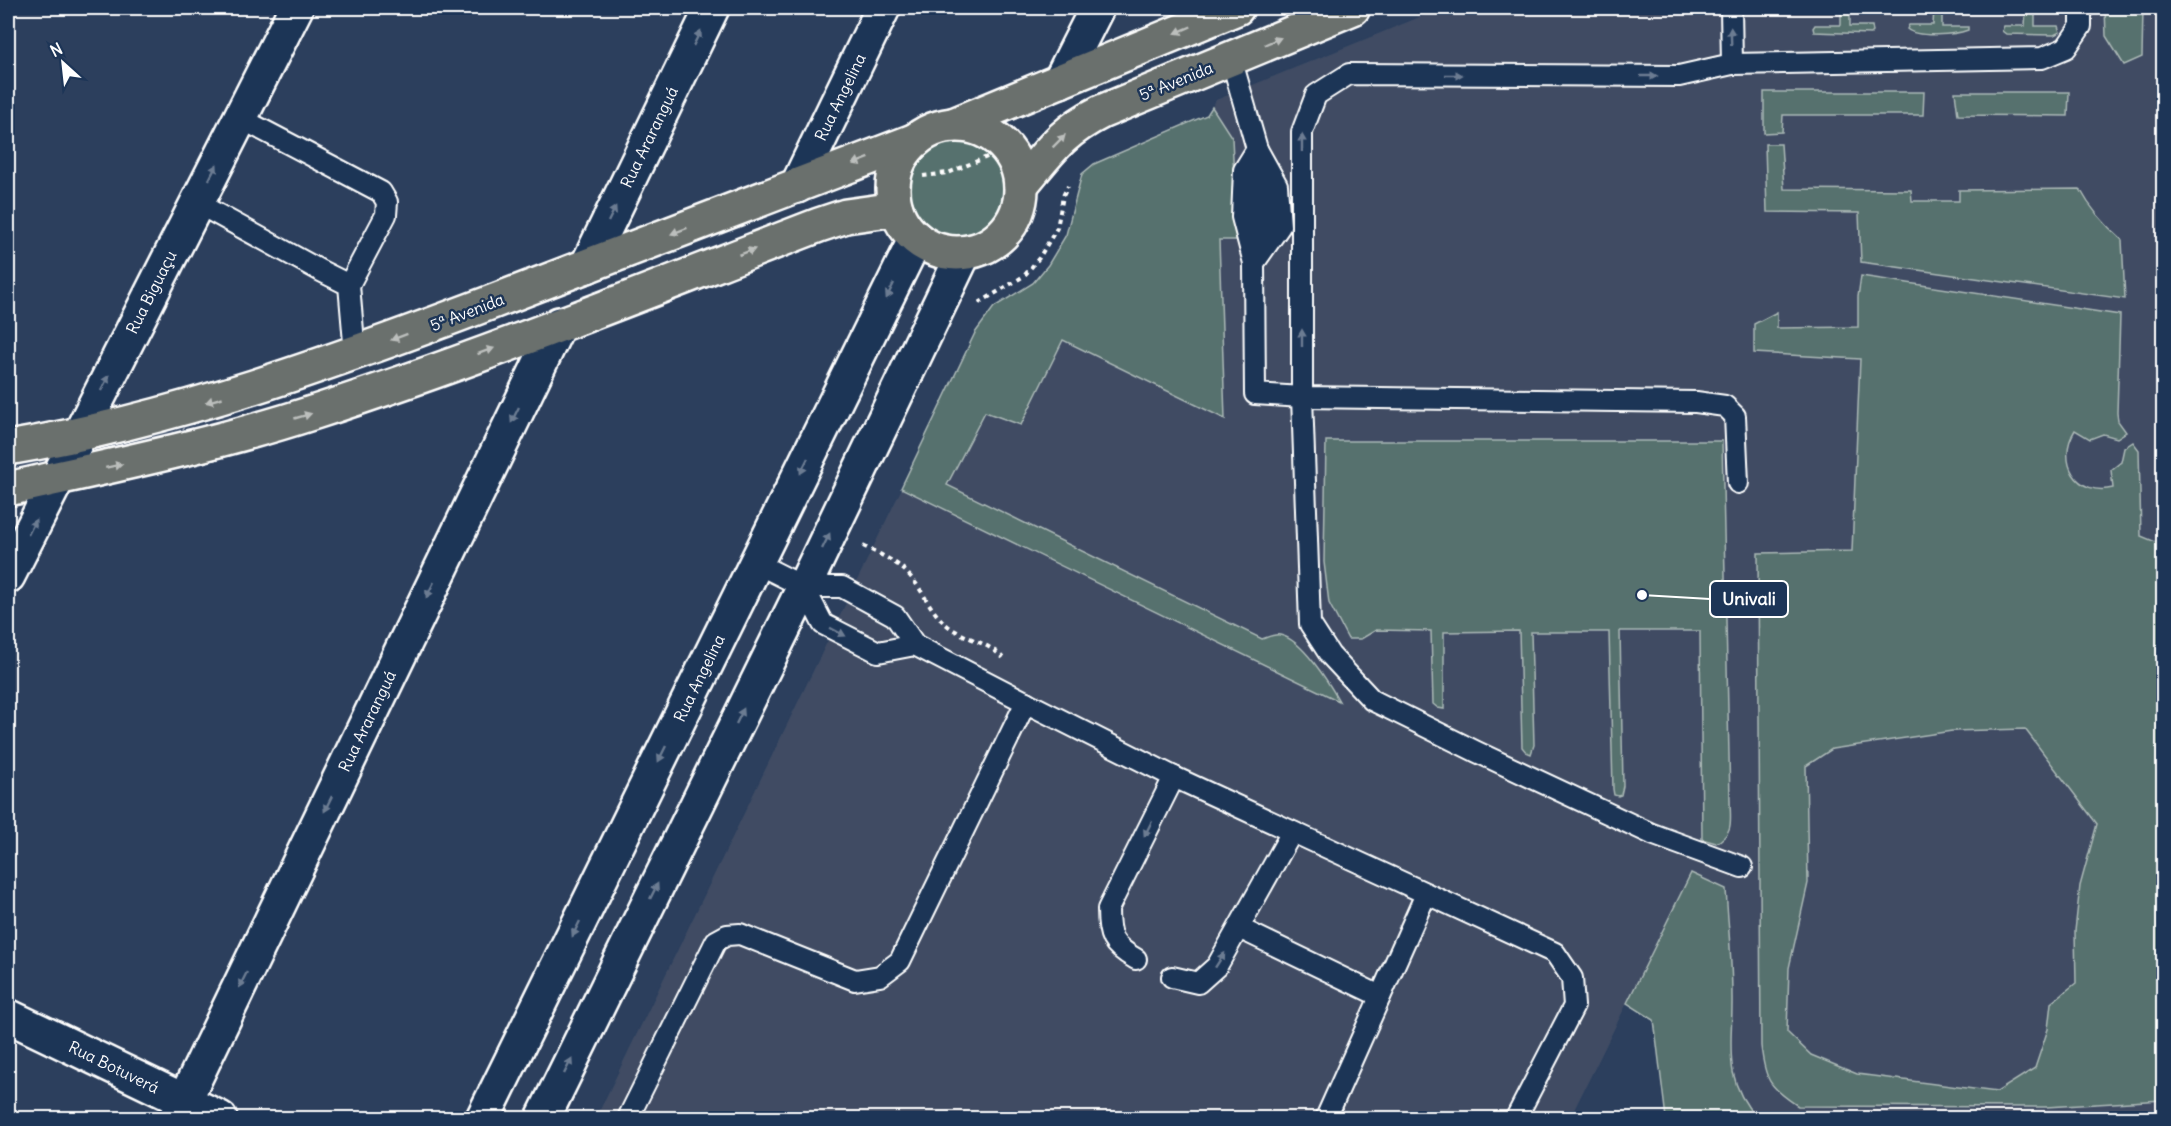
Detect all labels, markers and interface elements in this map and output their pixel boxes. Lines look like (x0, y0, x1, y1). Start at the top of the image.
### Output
one-way arrow (1173, 25, 1191, 35)
one-way arrow (1727, 26, 1736, 45)
one-way arrow (692, 30, 702, 47)
north arrow (33, 33, 93, 93)
one-way arrow (1264, 36, 1282, 46)
text: N (47, 38, 66, 61)
street label: Rua Angelina (810, 50, 870, 144)
street label: 5ª Avenida (1136, 57, 1216, 105)
one-way arrow (1445, 70, 1464, 80)
one-way arrow (1640, 71, 1659, 81)
street label: Rua Araranguá (616, 83, 682, 191)
one-way arrow (1052, 133, 1066, 148)
one-way arrow (1297, 134, 1307, 153)
one-way arrow (852, 157, 870, 166)
one-way arrow (208, 163, 218, 180)
one-way arrow (608, 205, 617, 222)
one-way arrow (670, 227, 688, 236)
street label: Rua Biguaçu (121, 247, 181, 337)
one-way arrow (739, 247, 757, 257)
one-way arrow (886, 282, 896, 300)
street label: 5ª Avenida (427, 289, 507, 335)
one-way arrow (1297, 329, 1307, 348)
one-way arrow (389, 333, 407, 343)
one-way arrow (478, 346, 496, 356)
one-way arrow (100, 374, 110, 391)
one-way arrow (205, 396, 223, 406)
one-way arrow (510, 406, 520, 423)
one-way arrow (294, 411, 312, 420)
one-way arrow (799, 457, 809, 474)
one-way arrow (105, 461, 123, 471)
one-way arrow (28, 519, 37, 536)
one-way arrow (821, 532, 830, 549)
callout: Univali (1710, 581, 1788, 617)
one-way arrow (426, 582, 435, 599)
text: Univali (1722, 587, 1776, 610)
one-way arrow (830, 627, 847, 636)
street label: Rua Angelina (669, 631, 729, 725)
street label: Rua Araranguá (334, 667, 400, 775)
one-way arrow (736, 707, 745, 724)
one-way arrow (657, 745, 667, 762)
one-way arrow (323, 795, 332, 812)
one-way arrow (1143, 821, 1153, 838)
one-way arrow (650, 882, 659, 899)
one-way arrow (571, 920, 581, 937)
one-way arrow (1214, 953, 1226, 969)
one-way arrow (238, 971, 247, 988)
street label: Rua Botuverá (65, 1036, 163, 1098)
one-way arrow (563, 1057, 573, 1075)

